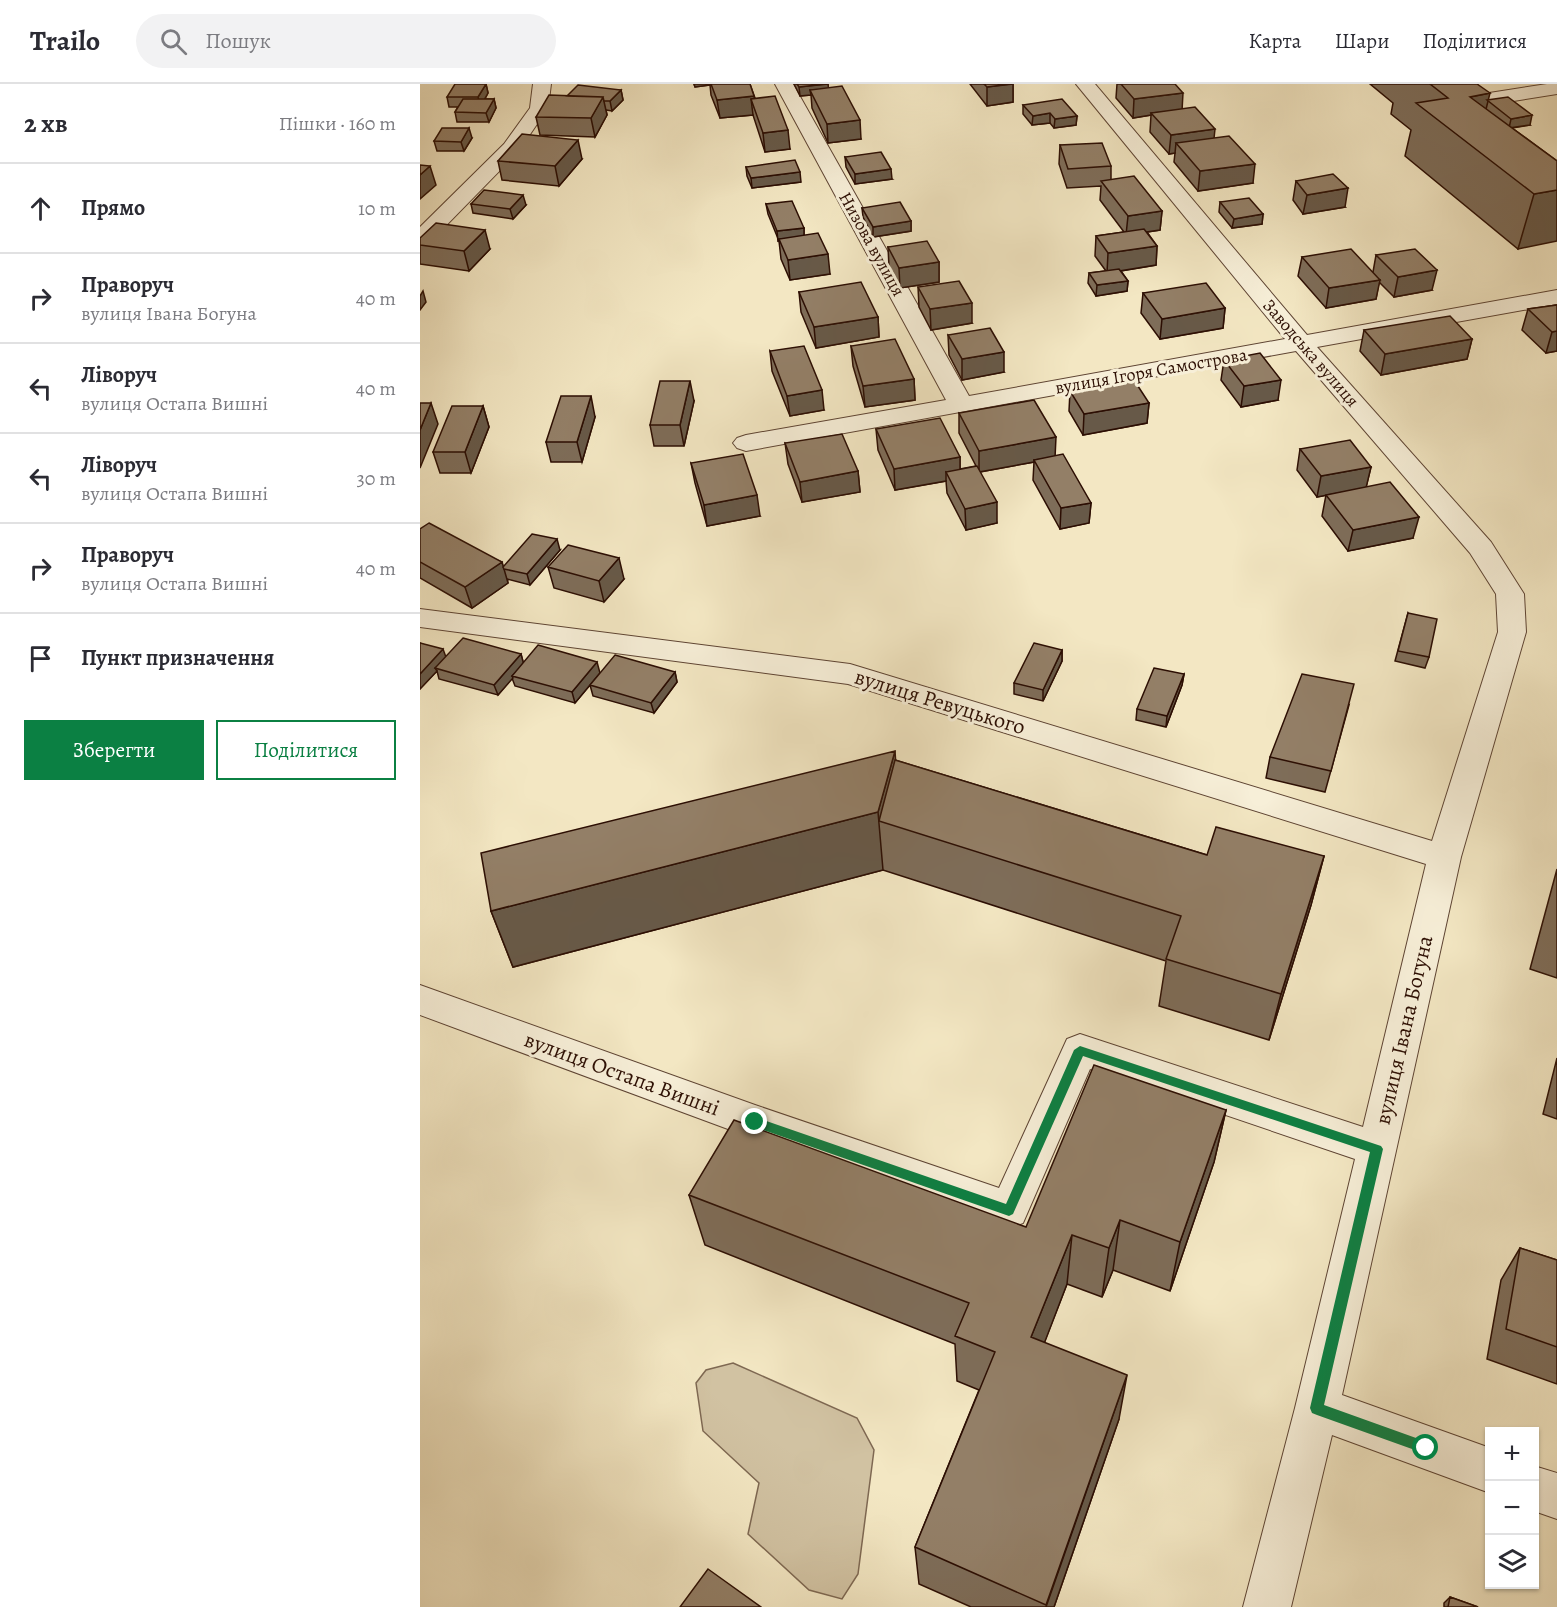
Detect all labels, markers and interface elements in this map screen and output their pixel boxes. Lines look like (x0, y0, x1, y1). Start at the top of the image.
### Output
search box (136, 14, 556, 68)
text: Trailo (30, 22, 100, 60)
icon: search (157, 25, 190, 58)
text: Пошук (205, 26, 271, 56)
text: Карта (1249, 27, 1301, 55)
text: Шари (1334, 27, 1389, 55)
text: Поділитися (1422, 27, 1527, 55)
text: 2 хв (24, 106, 68, 141)
text: Пішки · 160 m (279, 110, 396, 137)
street label: Низова вулиця (833, 187, 911, 301)
icon: ahead (24, 192, 57, 225)
text: Прямо (81, 193, 145, 223)
text: 10 m (358, 195, 396, 222)
text: Праворуч (81, 270, 174, 300)
icon: right (24, 282, 57, 315)
text: 40 m (356, 285, 396, 312)
street label: Заводська вулиця (1257, 294, 1365, 412)
text: вулиця Івана Богуна (81, 300, 257, 327)
street label: вулиця Ігоря Самострова (1053, 342, 1250, 400)
text: Ліворуч (81, 360, 157, 390)
icon: left (24, 372, 57, 405)
text: 40 m (356, 375, 396, 402)
text: вулиця Остапа Вишні (81, 390, 268, 417)
text: Ліворуч (81, 450, 157, 480)
icon: left (24, 462, 57, 495)
text: 30 m (356, 465, 396, 492)
text: вулиця Остапа Вишні (81, 480, 268, 507)
text: Праворуч (81, 540, 174, 570)
icon: right (24, 552, 57, 585)
text: 40 m (356, 555, 396, 582)
text: вулиця Остапа Вишні (81, 570, 268, 597)
icon: arrive (24, 642, 57, 675)
text: Пункт призначення (81, 643, 274, 673)
street label: вулиця Ревуцького (851, 662, 1029, 742)
button: Зберегти (24, 720, 204, 780)
button: Поділитися (216, 720, 396, 780)
street label: вулиця Івана Богуна (1368, 932, 1441, 1128)
street label: вулиця Остапа Вишні (520, 1025, 724, 1123)
route end (741, 1108, 767, 1134)
map controls (1485, 1427, 1539, 1589)
button: + (1485, 1427, 1539, 1481)
route start (1412, 1434, 1438, 1460)
button: − (1485, 1481, 1539, 1535)
button: layers (1485, 1535, 1539, 1589)

